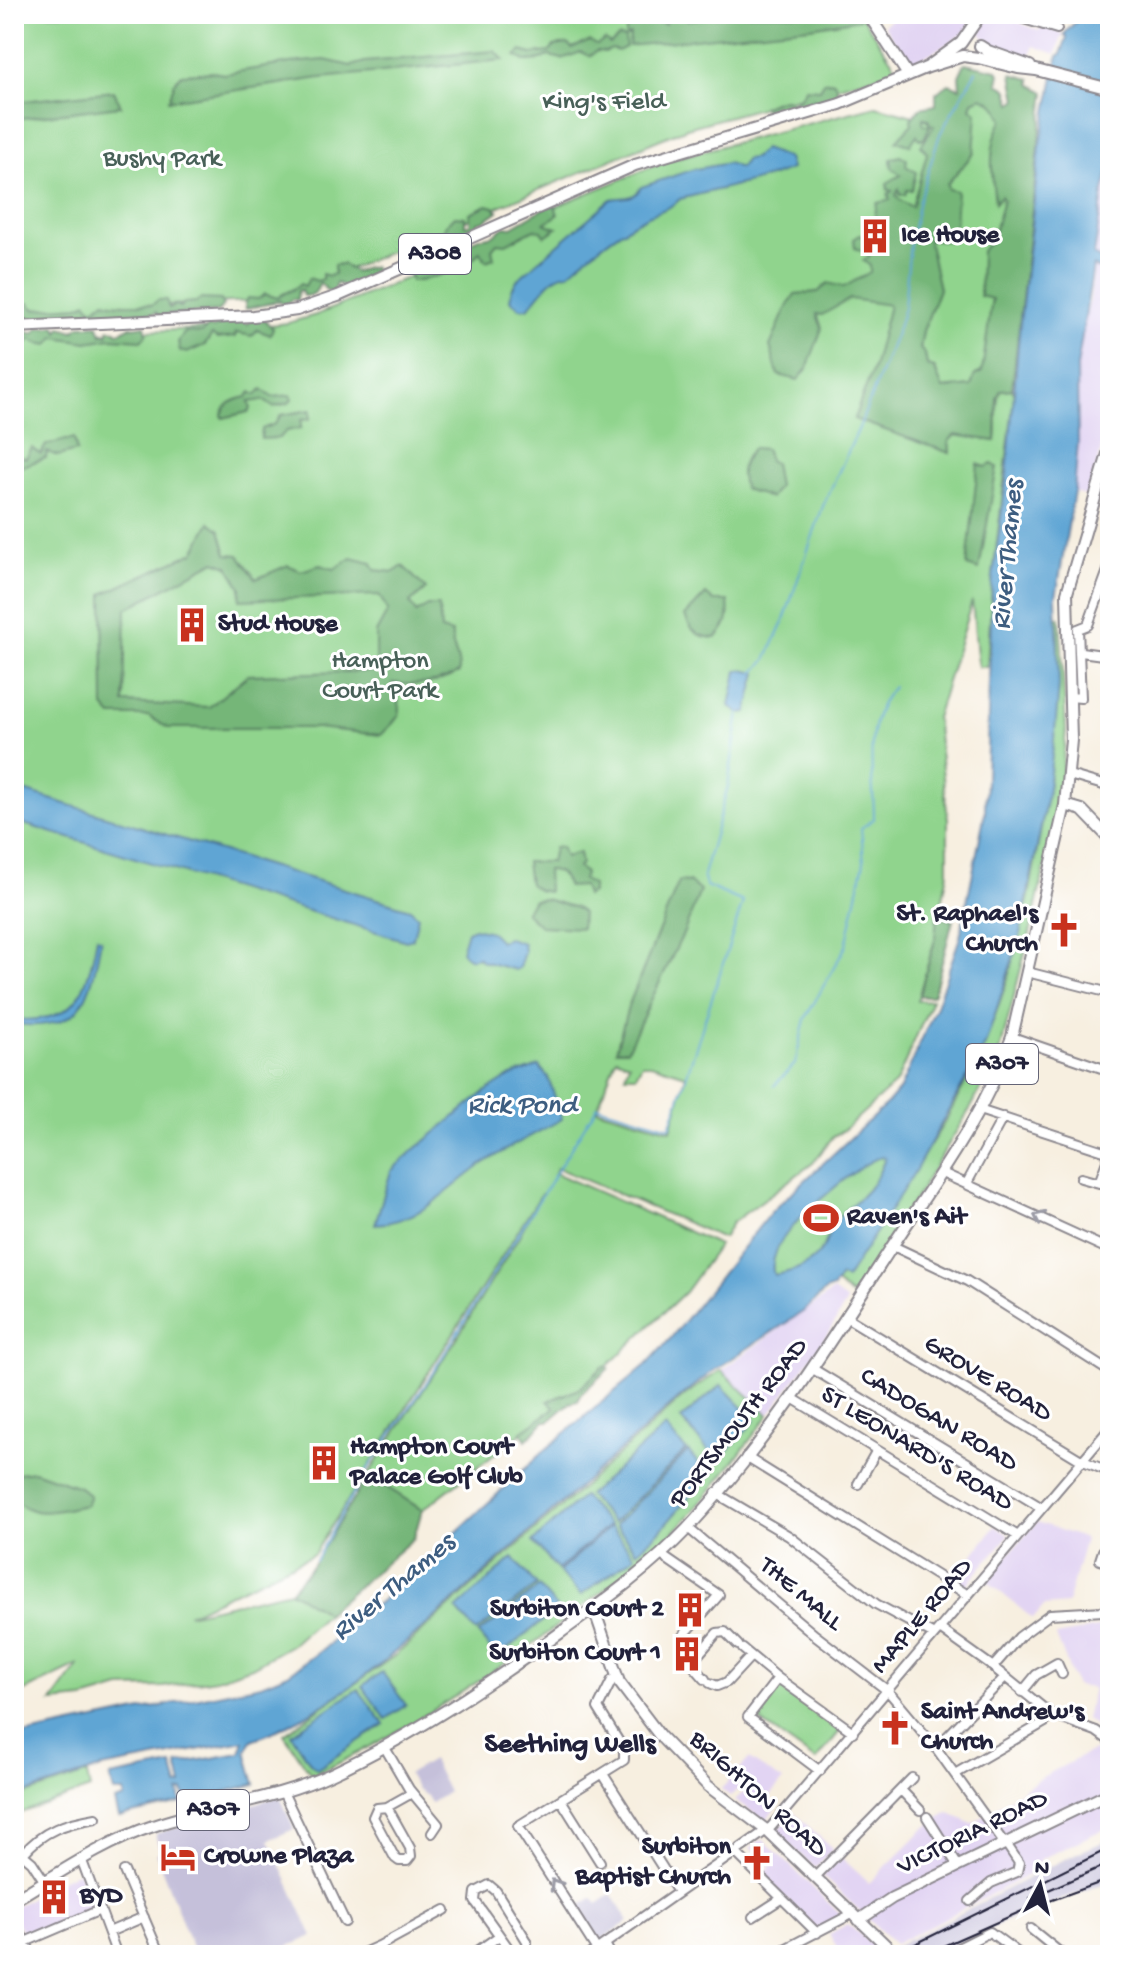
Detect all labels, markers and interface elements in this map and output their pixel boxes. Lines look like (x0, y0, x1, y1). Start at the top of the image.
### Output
park label: King's Field (543, 88, 667, 119)
park label: Bushy Park (102, 145, 223, 176)
building icon: Ice House (856, 217, 894, 255)
place label: Ice House (901, 221, 1001, 252)
road number: A308 (399, 234, 471, 274)
water label: River Thames (986, 476, 1032, 631)
building icon: Stud House (173, 606, 211, 644)
place label: Stud House (218, 610, 339, 641)
park label: Hampton Court Park (322, 647, 440, 708)
place label: St. Raphael's Church (896, 900, 1039, 961)
church icon: St. Raphael's Church (1045, 911, 1083, 949)
road number: A307 (966, 1044, 1038, 1084)
water label: Rick Pond (467, 1090, 579, 1123)
sports icon: Raven's Ait (802, 1199, 840, 1237)
place label: Raven's Ait (846, 1203, 969, 1234)
one-way arrow (1033, 1211, 1048, 1227)
street label: GROVE ROAD (917, 1330, 1057, 1430)
street label: PORTSMOUTH ROAD (663, 1333, 816, 1516)
street label: CADOGAN ROAD (854, 1362, 1023, 1480)
street label: ST LEONARD'S ROAD (814, 1380, 1018, 1520)
place label: Hampton Court Palace Golf Club (348, 1433, 523, 1494)
building icon: Hampton Court Palace Golf Club (305, 1444, 343, 1482)
water label: River Thames (326, 1525, 464, 1649)
street label: THE MALL (750, 1550, 849, 1640)
street label: MAPLE ROAD (866, 1553, 980, 1681)
building icon: Surbiton Court 2 (671, 1591, 709, 1629)
place label: Surbiton Court 2 (490, 1595, 664, 1626)
building icon: Surbiton Court 1 (668, 1635, 706, 1673)
place label: Surbiton Court 1 (489, 1639, 661, 1670)
place label: Saint Andrew's Church (921, 1698, 1086, 1759)
church icon: Saint Andrew's Church (876, 1709, 914, 1747)
street label: BRIGHTON ROAD (681, 1724, 832, 1865)
district label: Seething Wells (484, 1729, 657, 1762)
street label: VICTORIA ROAD (892, 1784, 1053, 1884)
road number: A307 (177, 1790, 249, 1830)
place label: Surbiton Baptist Church (575, 1833, 732, 1894)
hotel icon: Crowne Plaza (159, 1838, 197, 1876)
place label: Crowne Plaza (204, 1842, 355, 1873)
church icon: Surbiton Baptist Church (738, 1844, 776, 1882)
north arrow (1000, 1845, 1080, 1925)
text: N (1033, 1855, 1051, 1883)
building icon: BYD (35, 1878, 73, 1916)
one-way arrow (549, 1878, 564, 1893)
place label: BYD (79, 1882, 123, 1913)

